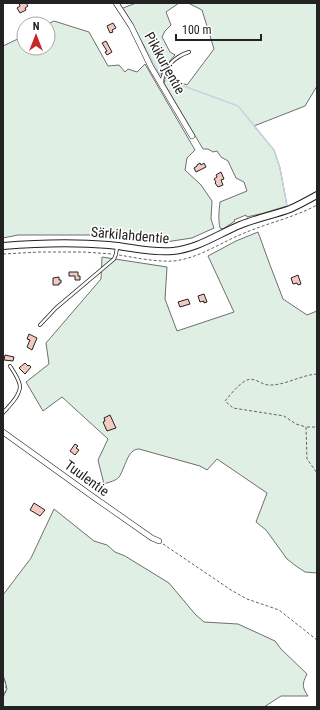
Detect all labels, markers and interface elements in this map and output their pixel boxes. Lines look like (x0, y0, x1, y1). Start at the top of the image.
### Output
north arrow (16, 16, 56, 56)
scale bar (176, 16, 261, 42)
text: N (33, 20, 40, 33)
text: 100 m (182, 23, 212, 37)
street label: Pikikurjentie (141, 29, 189, 97)
street label: Särkilahdentie (90, 224, 170, 246)
street label: Tuulentie (62, 457, 113, 500)

